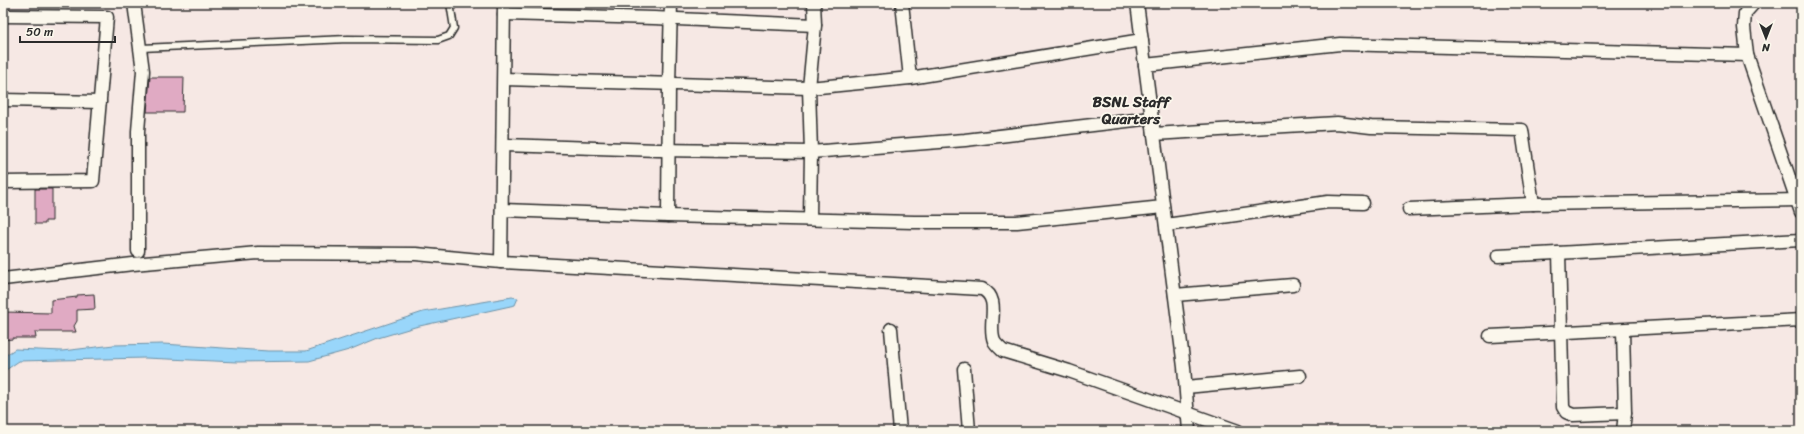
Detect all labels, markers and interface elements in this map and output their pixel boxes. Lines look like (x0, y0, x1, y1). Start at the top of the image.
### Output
scale bar (20, 18, 115, 44)
north arrow (1746, 18, 1786, 58)
text: 50 m (26, 21, 53, 43)
text: N (1762, 38, 1771, 57)
district label: BSNL Staff Quarters (1092, 89, 1172, 132)

